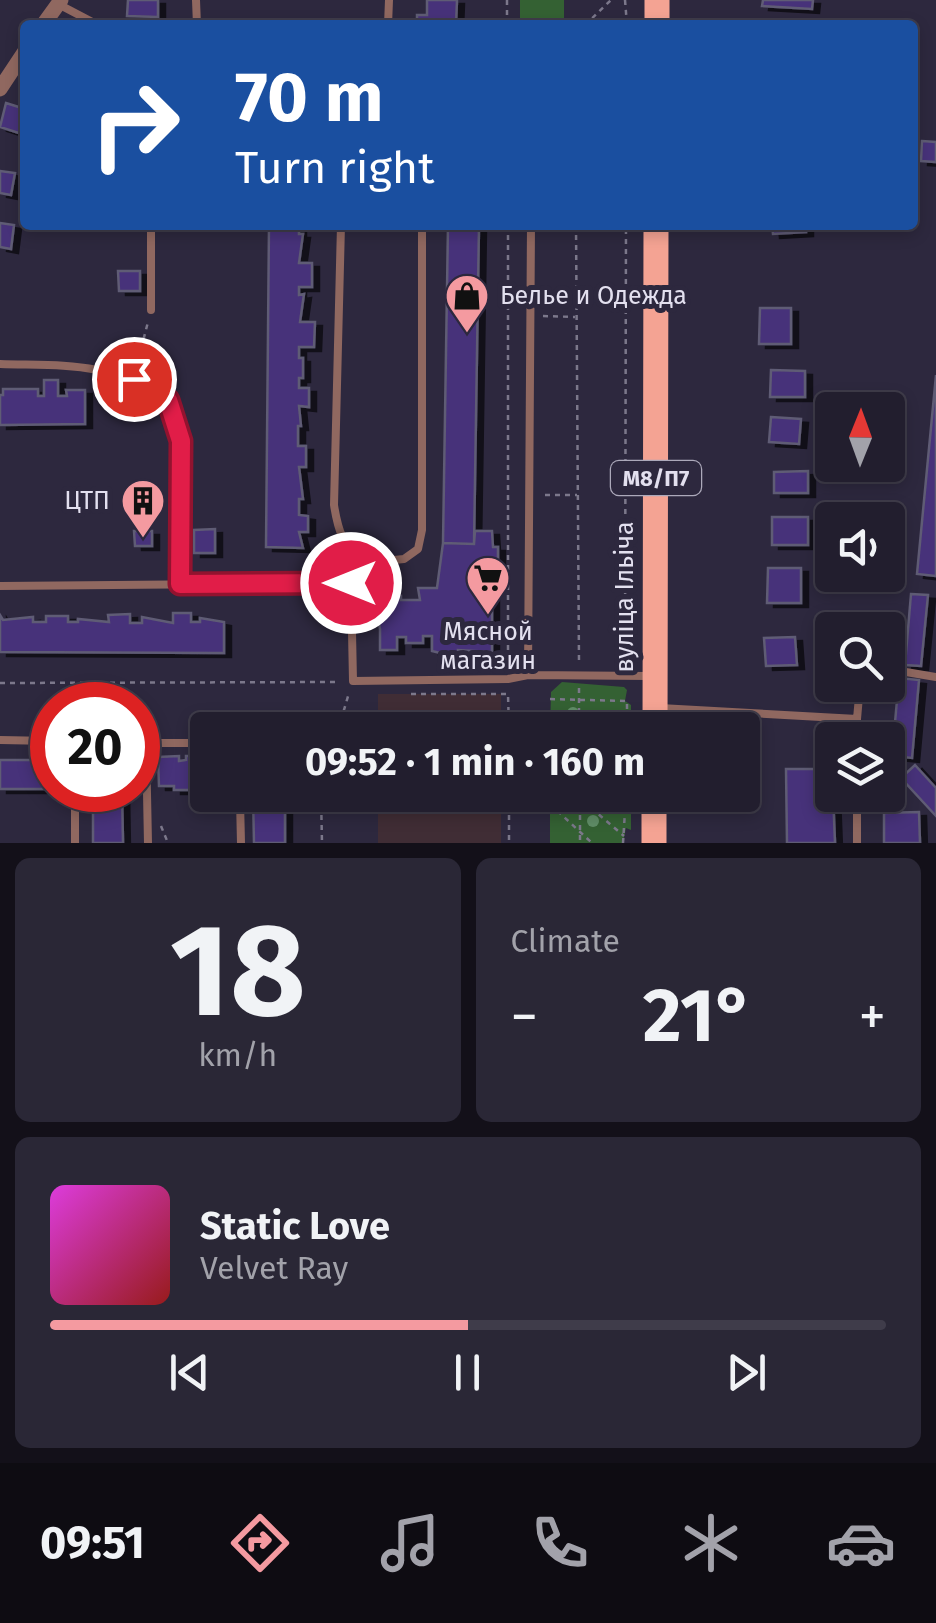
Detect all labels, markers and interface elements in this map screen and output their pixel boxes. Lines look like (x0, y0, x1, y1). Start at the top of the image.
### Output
text: 70 m (235, 56, 384, 140)
icon: right (70, 60, 200, 190)
text: Turn right (235, 141, 434, 195)
shop icon: Белье и Одежда (444, 273, 490, 334)
place label: Белье и Одежда (500, 281, 687, 311)
pin (92, 337, 177, 422)
icon: arrive (107, 352, 162, 407)
north arrow (815, 392, 905, 482)
map controls (815, 392, 905, 812)
road number: М8/П7 (611, 461, 701, 495)
building icon: ЦТП (120, 478, 166, 539)
place label: ЦТП (64, 486, 110, 516)
button: sound (815, 502, 905, 592)
street label: вуліца Ільіча (610, 521, 640, 673)
position arrow (299, 531, 403, 635)
supermarket icon: Мясной магазин (465, 555, 511, 616)
button: search (815, 612, 905, 702)
place label: Мясной магазин (440, 617, 536, 676)
speed limit sign: 20 (30, 682, 160, 812)
button: layers (815, 722, 905, 812)
text: 09:52 · 1 min · 160 m (305, 739, 645, 785)
text: 18 (170, 893, 306, 1049)
text: Climate (511, 922, 620, 960)
text: 21° (643, 971, 754, 1061)
text: − (511, 984, 538, 1050)
text: + (859, 984, 886, 1050)
text: km/h (198, 1036, 277, 1074)
text: Static Love (200, 1203, 390, 1249)
text: Velvet Ray (200, 1249, 348, 1287)
icon: previous (162, 1345, 217, 1400)
icon: pause (440, 1345, 495, 1400)
icon: next (719, 1345, 774, 1400)
icon: directions (225, 1508, 295, 1578)
icon: music (375, 1508, 445, 1578)
icon: phone (525, 1508, 595, 1578)
icon: climate (676, 1508, 746, 1578)
icon: car (826, 1508, 896, 1578)
text: 09:51 (40, 1516, 145, 1570)

